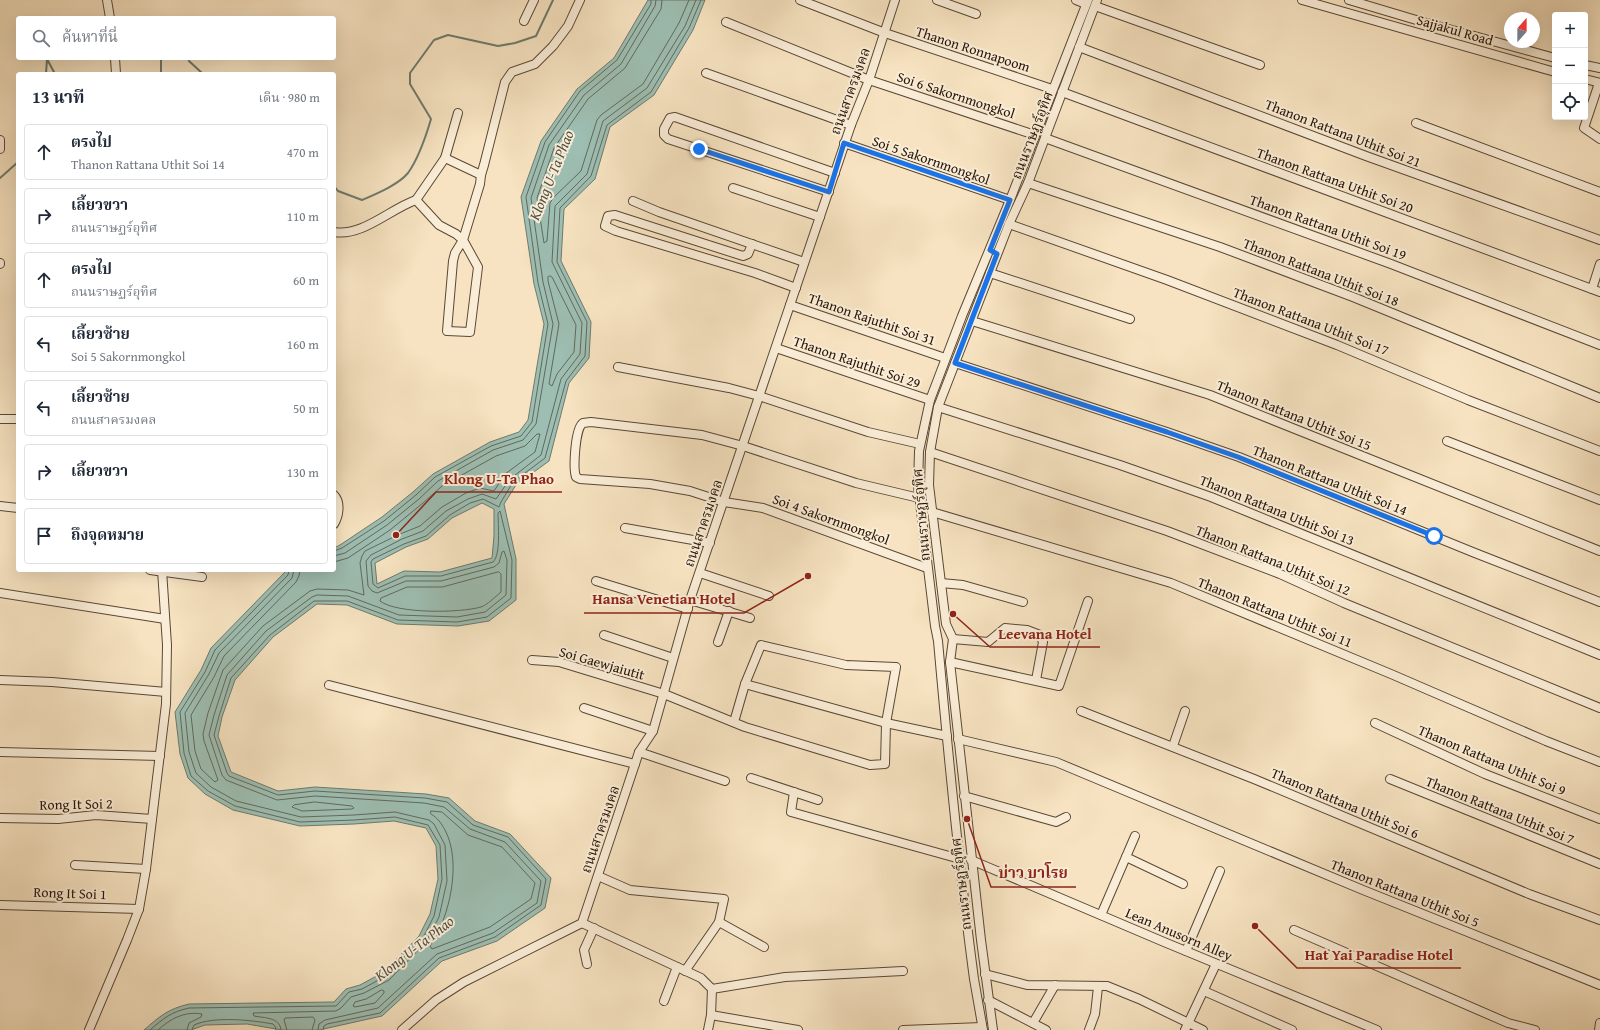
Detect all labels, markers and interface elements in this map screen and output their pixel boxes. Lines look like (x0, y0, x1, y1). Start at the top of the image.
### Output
street label: Sajjakul Road (1414, 10, 1496, 51)
north arrow (1504, 12, 1540, 48)
map controls (1552, 12, 1588, 120)
button: + (1552, 12, 1588, 48)
search box (16, 16, 336, 60)
street label: Thanon Ronnapoom (913, 21, 1033, 77)
text: ค้นหาที่นี่ (62, 26, 118, 47)
icon: search (30, 27, 52, 49)
street label: ถนนสาครมงคล (825, 44, 875, 138)
button: − (1552, 48, 1588, 84)
street label: Soi 6 Sakornmongkol (894, 66, 1018, 124)
text: 13 นาที (32, 84, 84, 109)
button: locate (1552, 84, 1588, 120)
text: เดิน · 980 m (259, 88, 320, 107)
street label: ถนนราษฏร์อุทิศ (1006, 88, 1058, 182)
street label: Thanon Rattana Uthit Soi 21 (1262, 94, 1424, 172)
water label: Klong U-Ta Phao (523, 126, 579, 224)
street label: Soi 5 Sakornmongkol (870, 130, 993, 190)
text: ตรงไป (71, 131, 112, 152)
route end (690, 140, 708, 158)
icon: ahead (33, 141, 55, 163)
street label: Thanon Rattana Uthit Soi 20 (1254, 142, 1416, 218)
text: 470 m (287, 143, 319, 162)
text: Thanon Rattana Uthit Soi 14 (71, 155, 225, 174)
street label: Thanon Rattana Uthit Soi 19 (1247, 189, 1409, 265)
text: เลี้ยวขวา (71, 194, 128, 215)
icon: right (33, 205, 55, 227)
text: 110 m (287, 207, 319, 226)
text: ถนนราษฏร์อุทิศ (71, 218, 157, 237)
street label: Thanon Rattana Uthit Soi 18 (1240, 233, 1402, 311)
text: ตรงไป (71, 258, 112, 279)
icon: ahead (33, 269, 55, 291)
text: 60 m (293, 271, 319, 290)
text: ถนนราษฏร์อุทิศ (71, 282, 157, 301)
street label: Thanon Rattana Uthit Soi 17 (1230, 282, 1392, 360)
street label: Thanon Rajuthit Soi 31 (806, 288, 938, 350)
text: เลี้ยวซ้าย (71, 323, 130, 344)
street label: Thanon Rajuthit Soi 29 (791, 331, 924, 393)
icon: left (33, 333, 55, 355)
text: 160 m (287, 335, 319, 354)
text: Soi 5 Sakornmongkol (71, 347, 185, 366)
street label: Thanon Rattana Uthit Soi 15 (1214, 375, 1374, 455)
text: เลี้ยวซ้าย (71, 386, 130, 407)
icon: left (33, 397, 55, 419)
text: 50 m (293, 399, 319, 418)
text: ถนนสาครมงคล (71, 410, 156, 429)
street label: Thanon Rattana Uthit Soi 14 (1250, 440, 1411, 520)
text: เลี้ยวขวา (71, 460, 128, 481)
icon: right (33, 461, 55, 483)
text: 130 m (287, 463, 319, 482)
callout: Klong U-Ta Phao (436, 465, 562, 492)
text: Klong U-Ta Phao (444, 468, 554, 489)
street label: ถนนราษฏร์อุทิศ (907, 468, 935, 562)
street label: Thanon Rattana Uthit Soi 13 (1197, 470, 1357, 550)
street label: ถนนสาครมงคล (679, 476, 727, 570)
street label: Soi 4 Sakornmongkol (770, 489, 892, 549)
street label: Thanon Rattana Uthit Soi 12 (1193, 520, 1353, 600)
text: ถึงจุดหมาย (71, 524, 144, 545)
icon: arrive (33, 525, 55, 547)
route start (1425, 527, 1443, 545)
street label: Thanon Rattana Uthit Soi 11 (1195, 572, 1355, 652)
callout: Hansa Venetian Hotel (584, 586, 744, 613)
text: Hansa Venetian Hotel (592, 588, 736, 609)
callout: Leevana Hotel (990, 620, 1100, 647)
text: Leevana Hotel (998, 623, 1092, 644)
street label: Soi Gaewjaiutit (557, 641, 647, 685)
street label: Thanon Rattana Uthit Soi 9 (1415, 720, 1569, 800)
street label: Thanon Rattana Uthit Soi 6 (1268, 763, 1422, 843)
street label: Thanon Rattana Uthit Soi 7 (1423, 771, 1578, 849)
street label: ถนนสาครมงคล (576, 782, 624, 876)
street label: Rong It Soi 2 (39, 793, 113, 815)
street label: ถนนราษฏร์อุทิศ (945, 837, 977, 931)
street label: Thanon Rattana Uthit Soi 5 (1328, 854, 1482, 932)
callout: บ่าว บาโรย (991, 860, 1076, 887)
text: บ่าว บาโรย (998, 862, 1068, 883)
street label: Rong It Soi 1 (33, 882, 107, 904)
street label: Lean Anusorn Alley (1123, 902, 1235, 966)
water label: Klong U-Ta Phao (369, 910, 458, 986)
callout: Hat Yai Paradise Hotel (1297, 941, 1461, 968)
text: Hat Yai Paradise Hotel (1305, 944, 1454, 965)

